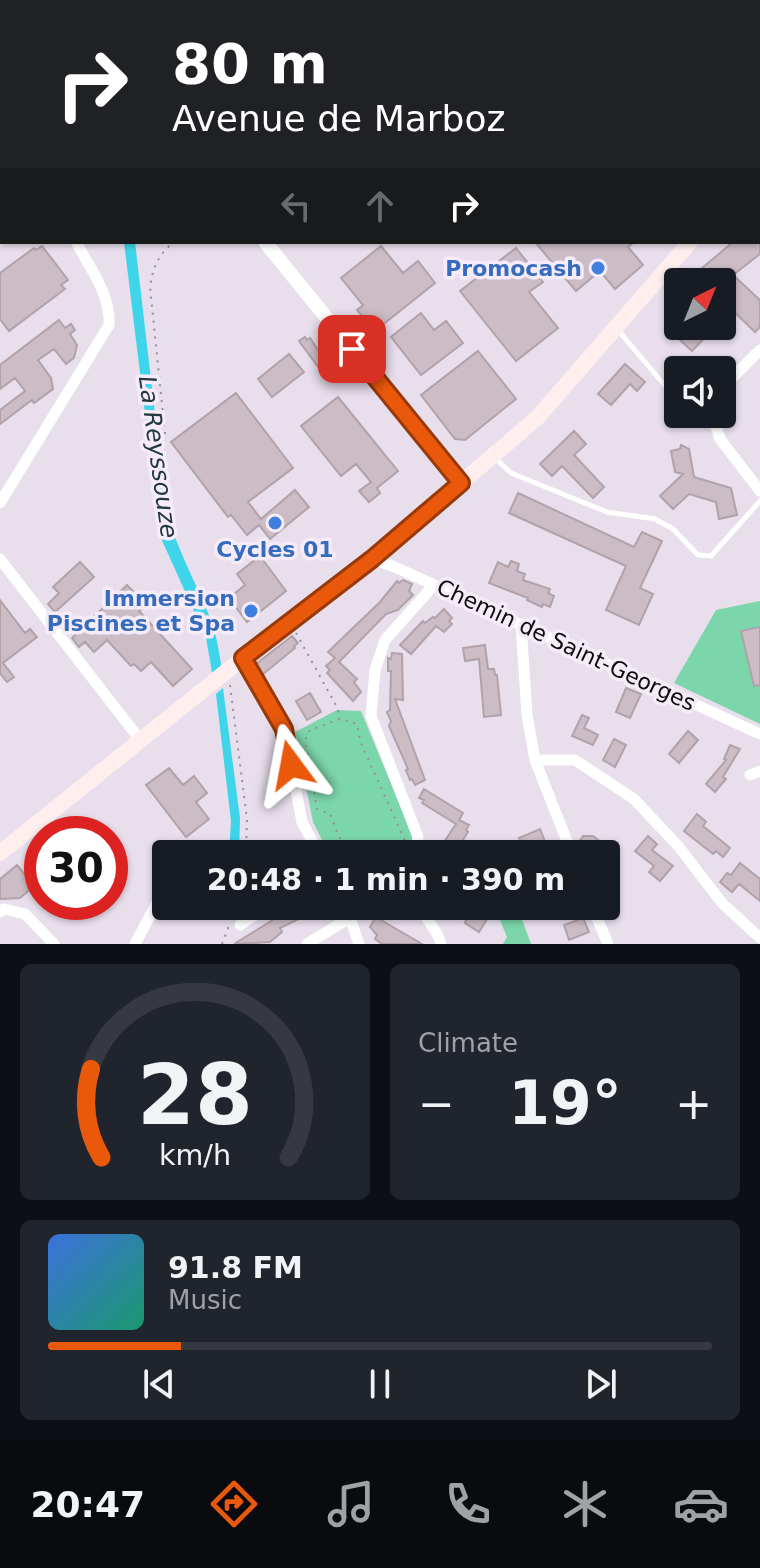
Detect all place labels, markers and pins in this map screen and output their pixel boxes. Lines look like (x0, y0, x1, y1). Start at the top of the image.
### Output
place label: Promocash (445, 256, 582, 281)
marker: Promocash (589, 259, 607, 277)
pin (318, 315, 386, 383)
marker: Cycles 01 (266, 514, 284, 532)
place label: Cycles 01 (216, 537, 334, 562)
place label: Immersion Piscines et Spa (47, 586, 235, 636)
marker: Immersion Piscines et Spa (242, 602, 260, 620)

